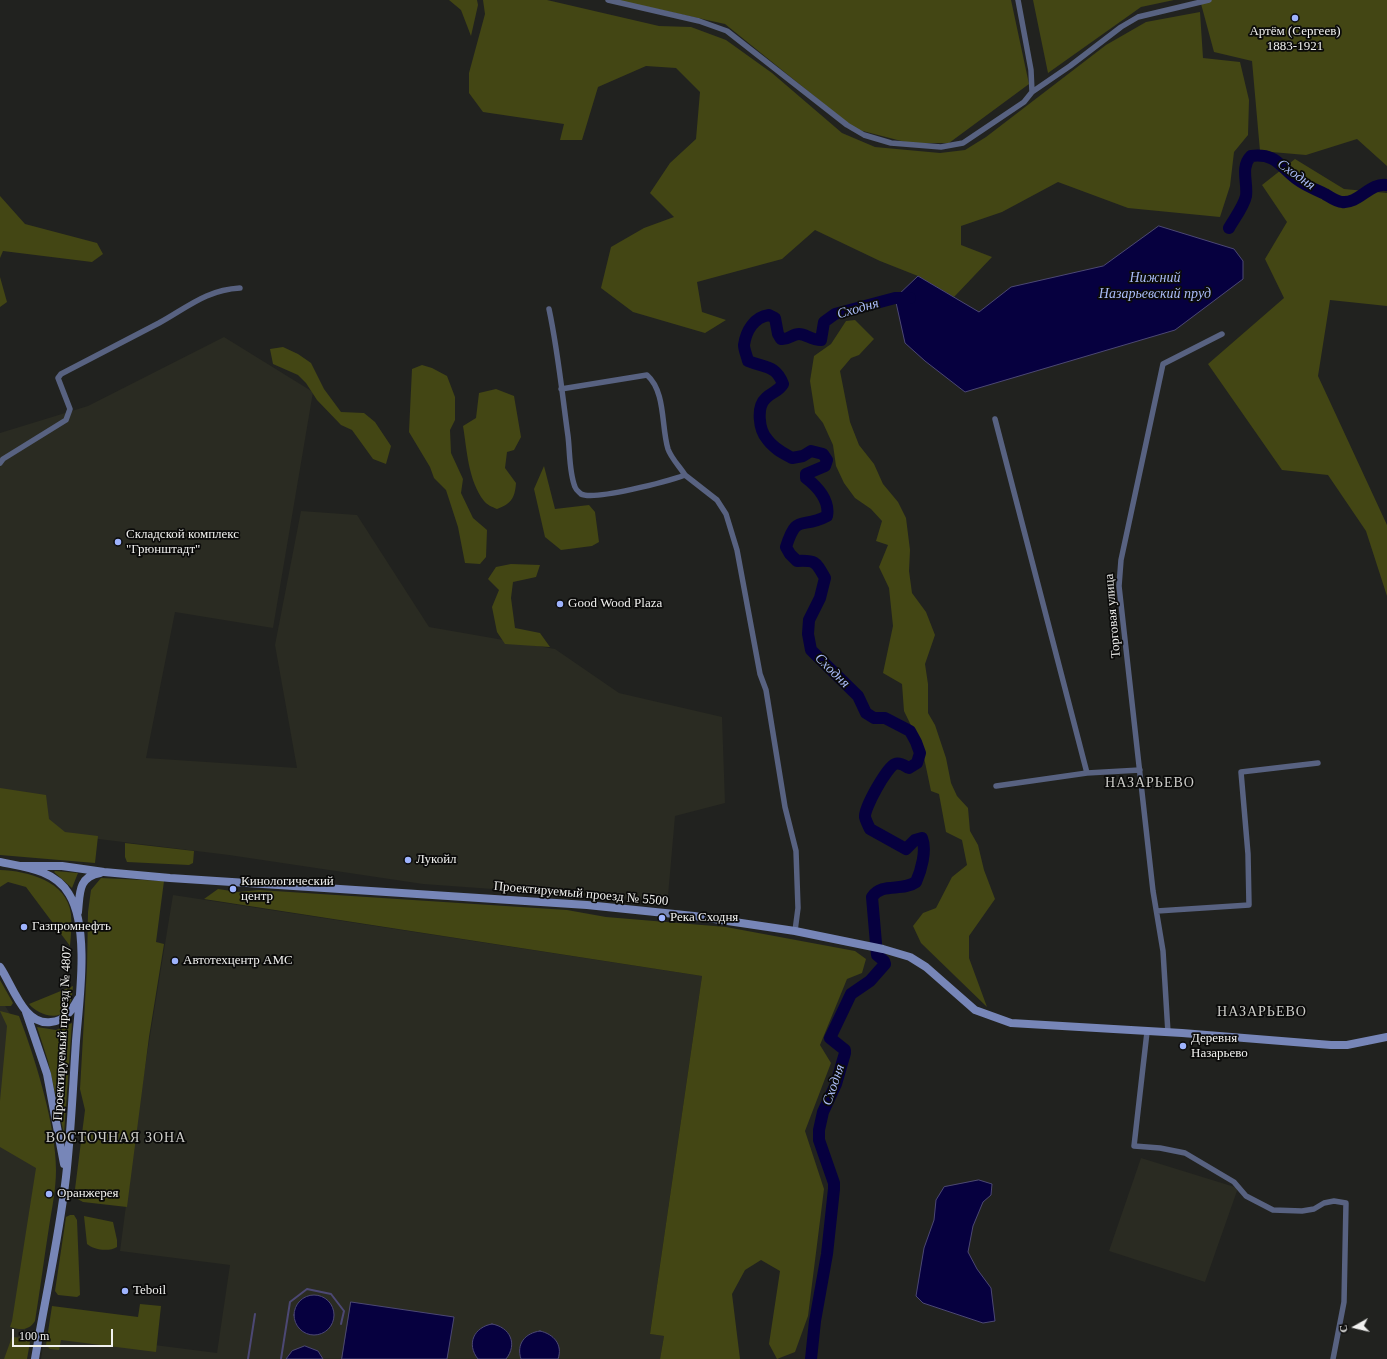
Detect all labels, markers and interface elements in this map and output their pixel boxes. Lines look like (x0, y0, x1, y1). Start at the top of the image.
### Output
marker: Артём (Сергеев) 1883-1921 (1290, 13, 1300, 23)
place label: Артём (Сергеев) 1883-1921 (1249, 24, 1341, 55)
water label: Сходня (1274, 156, 1318, 194)
water label: Нижний Назарьевский пруд (1099, 270, 1211, 302)
water label: Сходня (835, 295, 881, 323)
place label: Складской комплекс "Грюнштадт" (126, 527, 239, 558)
marker: Складской комплекс "Грюнштадт" (113, 537, 123, 547)
street label: Торговая улица (1102, 573, 1124, 659)
place label: Good Wood Plaza (568, 596, 662, 612)
marker: Good Wood Plaza (555, 599, 565, 609)
water label: Сходня (811, 650, 853, 692)
district label: НАЗАРЬЕВО (1105, 775, 1195, 791)
place label: Лукойл (416, 852, 457, 868)
marker: Лукойл (403, 855, 413, 865)
place label: Кинологический центр (241, 874, 334, 905)
street label: Проектируемый проезд № 5500 (493, 879, 669, 909)
marker: Кинологический центр (228, 884, 238, 894)
place label: Река Сходня (670, 910, 738, 926)
marker: Река Сходня (657, 913, 667, 923)
place label: Газпромнефть (32, 919, 111, 935)
marker: Газпромнефть (19, 922, 29, 932)
street label: Проектируемый проезд № 4807 (51, 945, 75, 1121)
place label: Автотехцентр АМС (183, 953, 293, 969)
marker: Автотехцентр АМС (170, 956, 180, 966)
district label: НАЗАРЬЕВО (1217, 1004, 1307, 1020)
place label: Деревня Назарьево (1191, 1031, 1248, 1062)
marker: Деревня Назарьево (1178, 1041, 1188, 1051)
water label: Сходня (819, 1062, 849, 1108)
district label: ВОСТОЧНАЯ ЗОНА (46, 1130, 186, 1146)
place label: Оранжерея (57, 1186, 118, 1202)
marker: Оранжерея (44, 1189, 54, 1199)
place label: Teboil (133, 1283, 166, 1299)
marker: Teboil (120, 1286, 130, 1296)
north arrow (1335, 1307, 1375, 1347)
scale bar (14, 1321, 115, 1347)
text: С (1337, 1324, 1350, 1333)
text: 100 m (19, 1329, 49, 1343)

